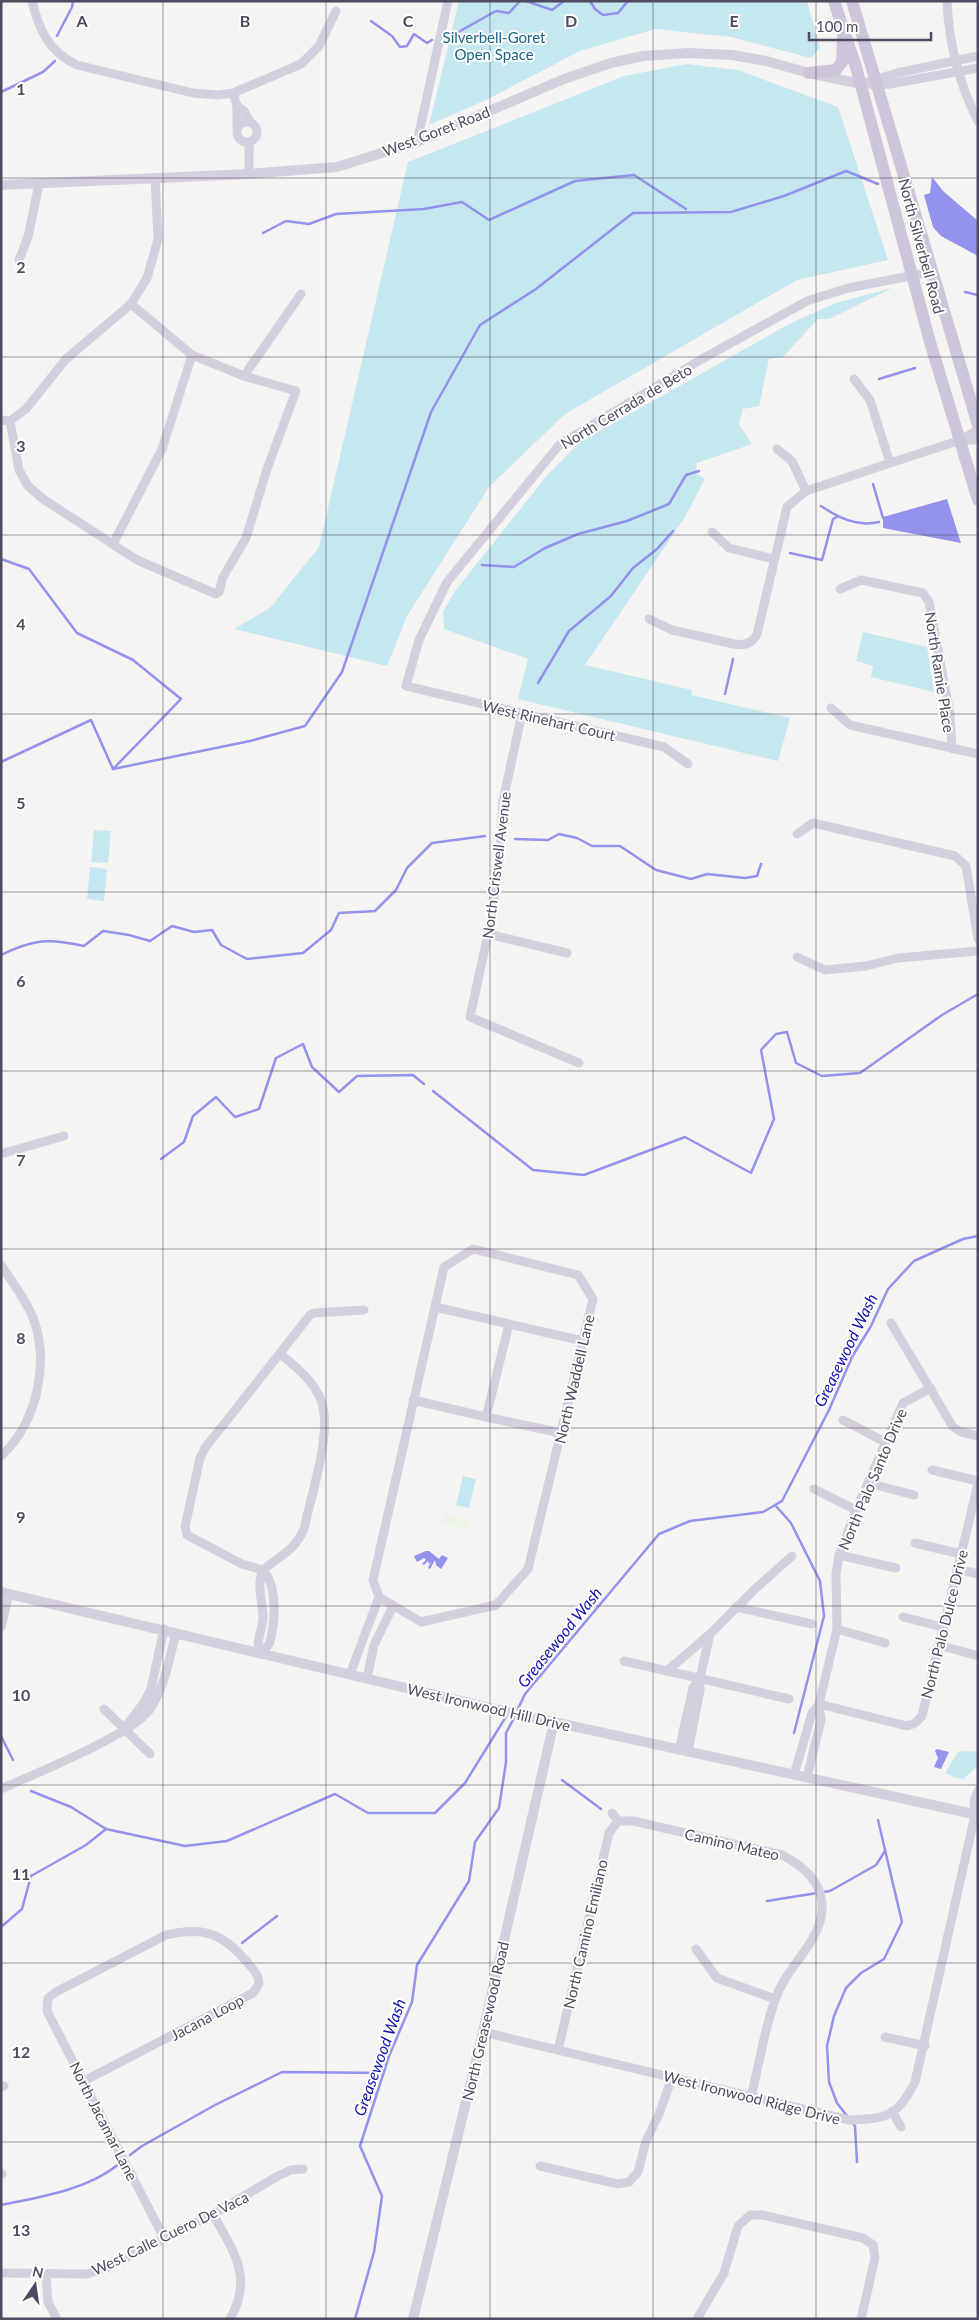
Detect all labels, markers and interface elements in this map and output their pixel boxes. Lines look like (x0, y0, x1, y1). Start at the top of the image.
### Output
scale bar (809, 10, 932, 42)
text: A (75, 11, 88, 30)
text: B (240, 11, 250, 30)
text: C (403, 11, 414, 30)
text: D (565, 11, 577, 30)
text: E (729, 11, 739, 30)
text: 100 m (816, 17, 858, 35)
park label: Silverbell-Goret Open Space (443, 28, 546, 63)
text: 1 (16, 79, 26, 98)
street label: West Goret Road (380, 102, 492, 160)
street label: North Silverbell Road (895, 176, 949, 316)
text: 2 (16, 257, 26, 276)
street label: North Cerrada de Beto (557, 360, 695, 452)
text: 3 (16, 436, 26, 455)
street label: North Ramie Place (922, 610, 958, 734)
text: 4 (16, 614, 26, 633)
street label: West Rinehart Court (481, 696, 618, 744)
street label: North Criswell Avenue (478, 790, 514, 940)
text: 5 (16, 793, 26, 812)
text: 6 (16, 971, 26, 990)
text: 7 (16, 1150, 26, 1169)
water label: Greasewood Wash (809, 1290, 881, 1410)
street label: North Waddell Lane (550, 1313, 598, 1445)
text: 8 (16, 1328, 26, 1347)
street label: North Palo Santo Drive (834, 1405, 910, 1553)
text: 9 (16, 1507, 26, 1526)
street label: North Palo Dulce Drive (917, 1548, 971, 1700)
water label: Greasewood Wash (513, 1583, 605, 1691)
street label: West Ironwood Hill Drive (406, 1679, 572, 1735)
text: 10 (12, 1685, 30, 1704)
street label: Camino Mateo (683, 1824, 781, 1864)
street label: North Camino Emiliano (559, 1858, 611, 2010)
text: 11 (12, 1864, 30, 1883)
street label: North Greasewood Road (458, 1940, 512, 2102)
street label: Jacana Loop (167, 1990, 247, 2044)
water label: Greasewood Wash (349, 1996, 409, 2118)
text: 12 (12, 2042, 30, 2061)
street label: North Jacamar Lane (66, 2059, 142, 2183)
street label: West Ironwood Ridge Drive (662, 2066, 842, 2128)
street label: West Calle Cuero De Vaca (89, 2187, 251, 2279)
text: 13 (12, 2220, 30, 2239)
north arrow (10, 2260, 60, 2310)
text: N (31, 2262, 45, 2281)

